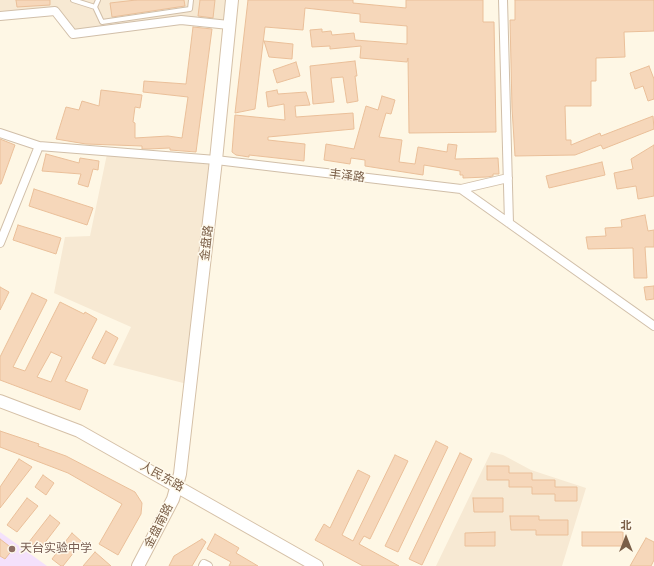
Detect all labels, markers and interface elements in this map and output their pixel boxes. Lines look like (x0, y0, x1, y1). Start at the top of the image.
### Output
street label: 丰泽路 (328, 167, 366, 185)
street label: 金盘路 (198, 224, 216, 262)
street label: 人民东路 (138, 459, 186, 495)
street label: 金盘南路 (142, 501, 176, 551)
north arrow (606, 518, 646, 558)
text: 北 (621, 519, 632, 532)
place label: 天台实验中学 (20, 542, 92, 556)
marker: 天台实验中学 (7, 544, 17, 554)

